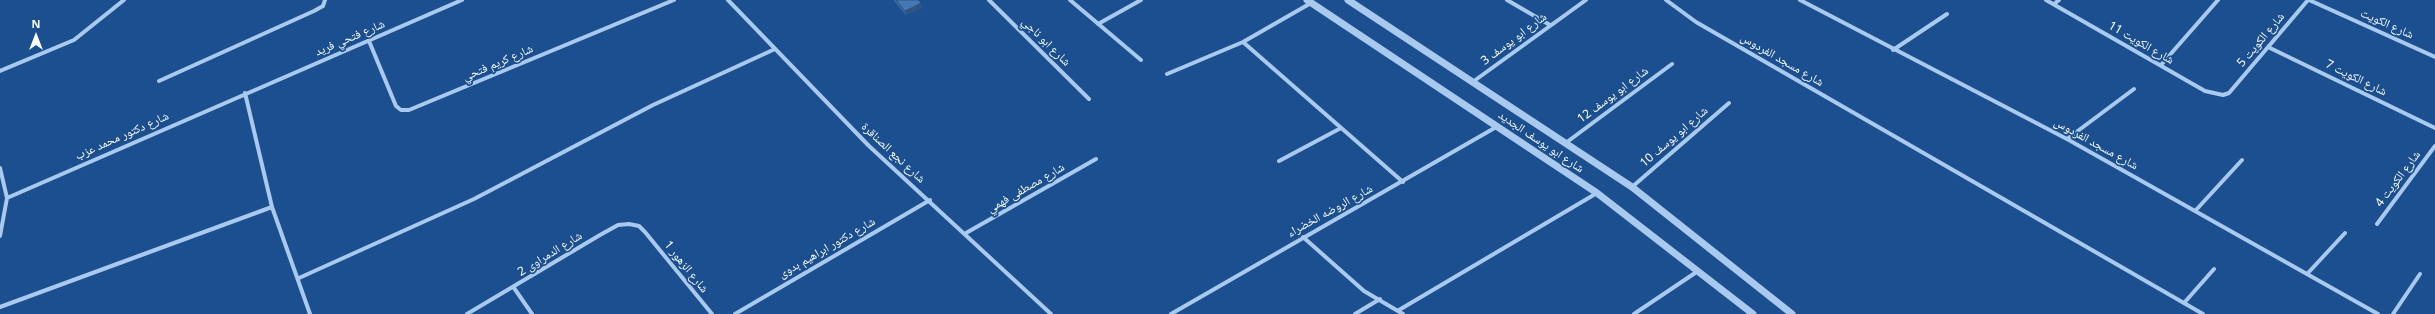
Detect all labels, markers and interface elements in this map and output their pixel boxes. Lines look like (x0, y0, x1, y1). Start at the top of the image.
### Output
street label: شارع الكويت (2358, 6, 2416, 42)
street label: شارع ابو يوسف 3 (1478, 10, 1550, 68)
street label: شارع الكويت 5 (2234, 10, 2288, 70)
street label: شارع ابو ناجي (1019, 15, 1073, 69)
north arrow (16, 16, 56, 56)
text: N (32, 16, 40, 31)
street label: شارع فتحي فريد (313, 17, 387, 59)
street label: شارع الكويت 11 (2106, 18, 2176, 68)
street label: شارع مسجد الفردوس (1738, 30, 1826, 90)
street label: شارع كريم فتحي (461, 42, 535, 84)
street label: شارع الكويت 7 (2323, 57, 2389, 99)
street label: شارع ابو يوسف 12 (1575, 64, 1651, 126)
street label: شارع ابو يوسف 10 (1637, 104, 1711, 170)
street label: شارع ابو يوسف الجديد (1495, 108, 1587, 176)
street label: شارع دكتور محمد عزب (73, 109, 171, 163)
street label: شارع مسجد الفردوس (2051, 115, 2141, 173)
street label: شارع نجع الصناقرة (858, 120, 928, 186)
street label: شارع الكويت 4 (2372, 148, 2424, 210)
street label: شارع مصطفى فهمي (985, 160, 1067, 216)
street label: شارع الروضه الخضراء (1285, 182, 1375, 240)
street label: شارع دكتور ابراهيم بدوى (776, 214, 878, 282)
street label: شارع الدمراوى 2 (515, 228, 585, 280)
street label: شارع الزهور 1 (661, 238, 711, 296)

